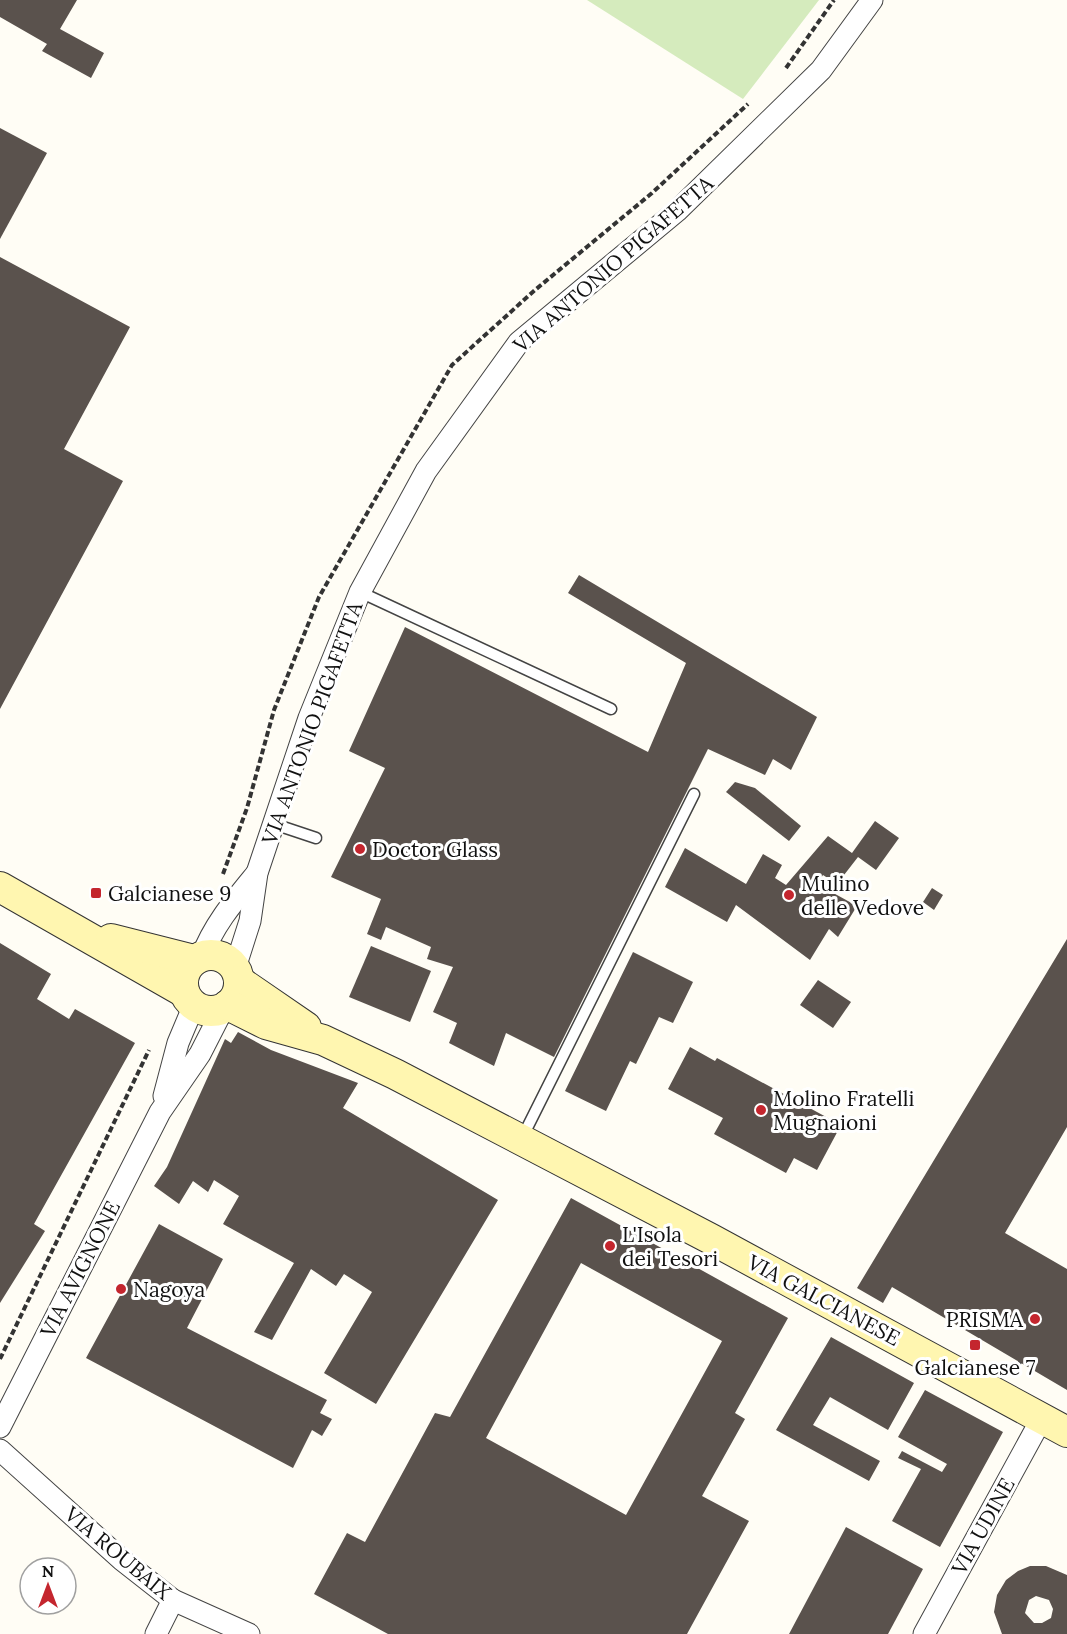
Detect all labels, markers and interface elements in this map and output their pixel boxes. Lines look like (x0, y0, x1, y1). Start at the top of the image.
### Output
street label: VIA ANTONIO PIGAFETTA (507, 169, 719, 359)
street label: VIA ANTONIO PIGAFETTA (255, 597, 369, 849)
place label: Doctor Glass (372, 836, 498, 863)
marker: Doctor Glass (353, 842, 367, 856)
place label: Mulino delle Vedove (801, 870, 924, 921)
place label: Galcianese 9 (108, 880, 231, 907)
marker: Galcianese 9 (89, 886, 103, 900)
marker: Mulino delle Vedove (782, 888, 796, 902)
place label: Molino Fratelli Mugnaioni (773, 1085, 914, 1136)
marker: Molino Fratelli Mugnaioni (754, 1103, 768, 1117)
street label: VIA AVIGNONE (34, 1196, 126, 1343)
place label: L'Isola dei Tesori (622, 1221, 718, 1272)
marker: L'Isola dei Tesori (603, 1239, 617, 1253)
street label: VIA GALCIANESE (742, 1248, 905, 1352)
place label: Nagoya (133, 1276, 205, 1303)
marker: Nagoya (114, 1282, 128, 1296)
place label: PRISMA (946, 1306, 1024, 1333)
marker: PRISMA (1028, 1312, 1042, 1326)
marker: Galcianese 7 (968, 1338, 982, 1352)
place label: Galcianese 7 (915, 1354, 1036, 1381)
street label: VIA UDINE (945, 1473, 1021, 1580)
street label: VIA ROUBAIX (58, 1500, 177, 1606)
north arrow (18, 1556, 78, 1616)
text: N (42, 1561, 54, 1581)

